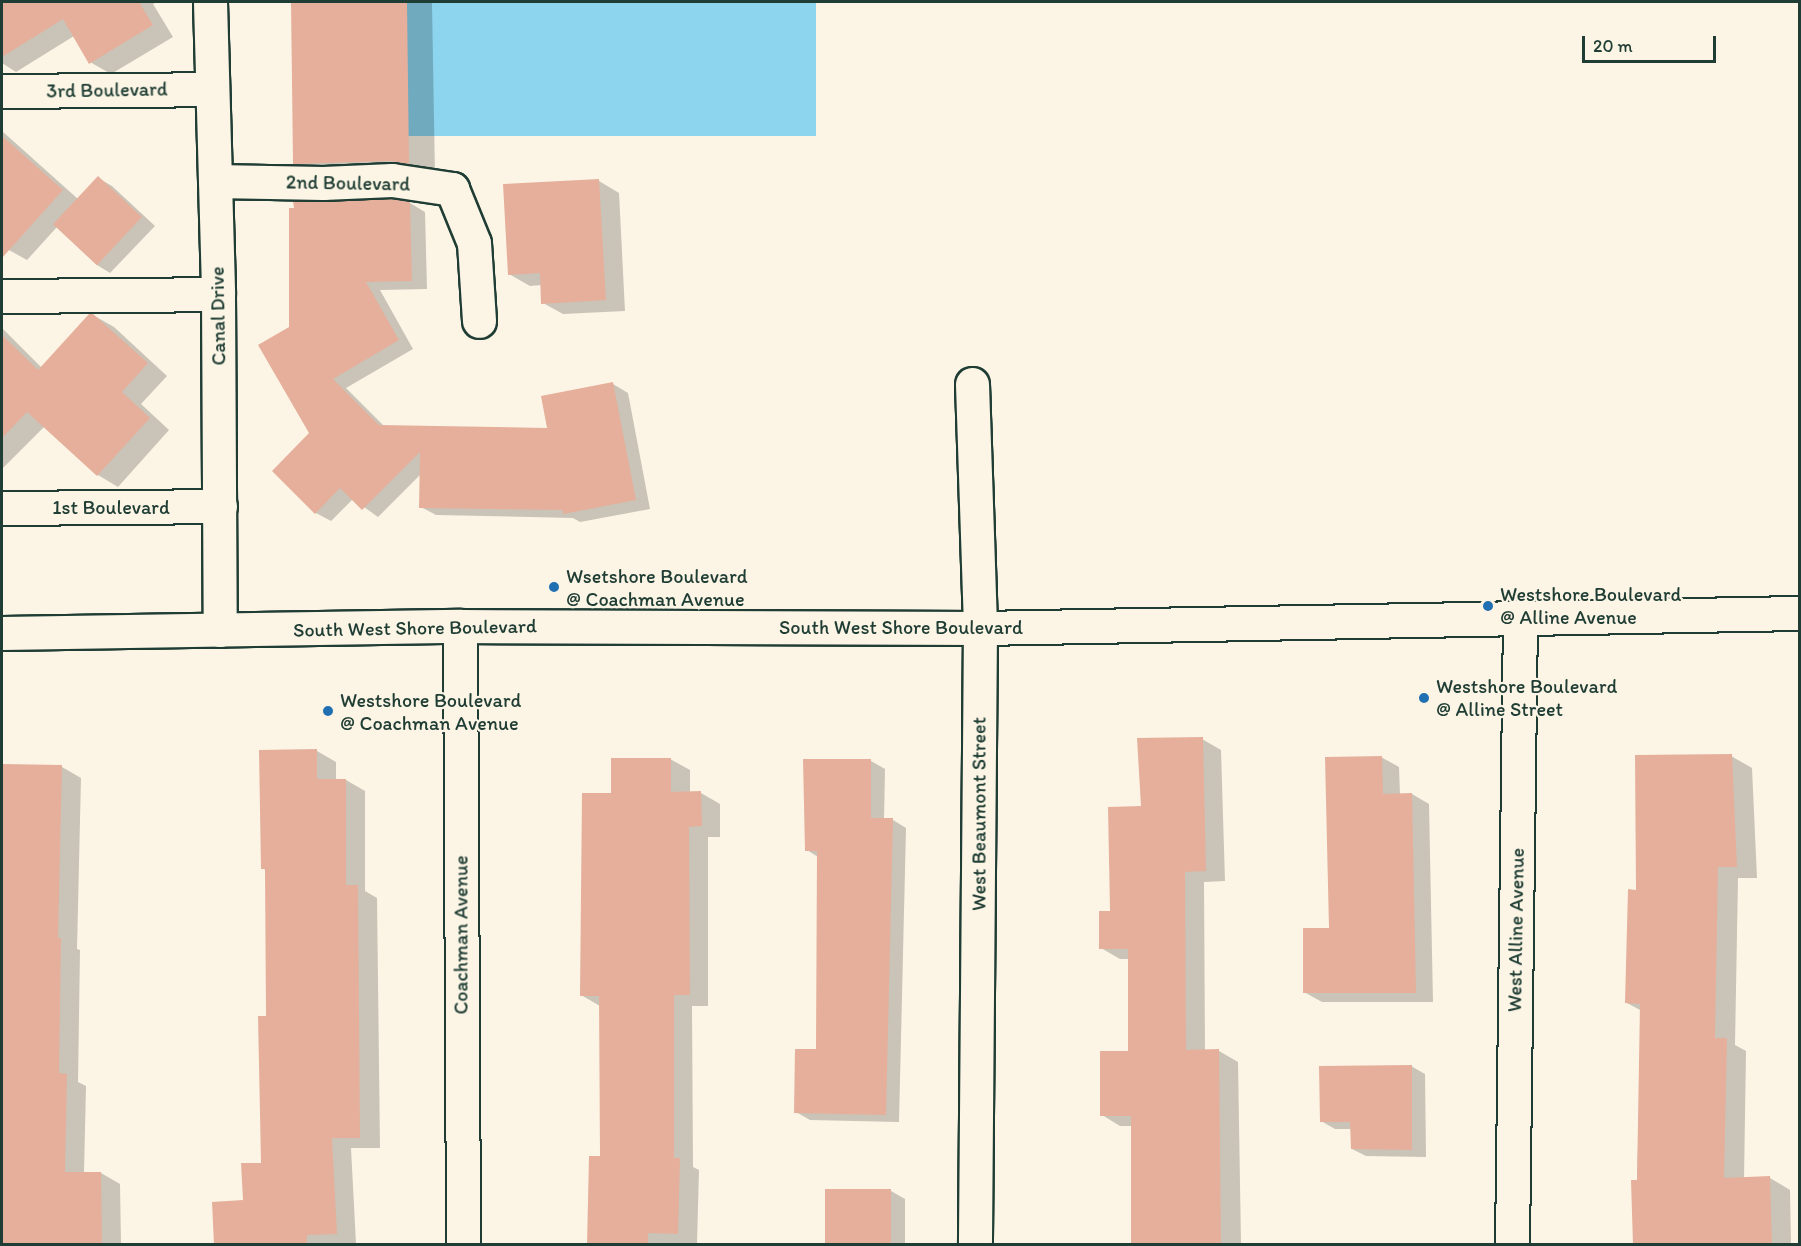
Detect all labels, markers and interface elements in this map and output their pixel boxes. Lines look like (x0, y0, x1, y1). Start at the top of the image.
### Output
scale bar (1585, 24, 1718, 62)
text: 20 m (1593, 35, 1633, 57)
street label: 3rd Boulevard (46, 77, 168, 103)
street label: 2nd Boulevard (285, 170, 411, 196)
street label: Canal Drive (205, 266, 231, 366)
street label: 1st Boulevard (52, 495, 170, 519)
place label: Wsetshore Boulevard @ Coachman Avenue (566, 564, 748, 611)
marker: Wsetshore Boulevard @ Coachman Avenue (547, 580, 561, 594)
place label: Westshore Boulevard @ Alline Avenue (1500, 582, 1682, 629)
marker: Westshore Boulevard @ Alline Avenue (1481, 599, 1495, 613)
street label: South West Shore Boulevard (293, 614, 537, 642)
street label: South West Shore Boulevard (779, 615, 1023, 639)
place label: Westshore Boulevard @ Alline Street (1436, 674, 1618, 721)
place label: Westshore Boulevard @ Coachman Avenue (340, 688, 522, 735)
marker: Westshore Boulevard @ Alline Street (1417, 691, 1431, 705)
marker: Westshore Boulevard @ Coachman Avenue (321, 704, 335, 718)
street label: West Beaumont Street (967, 718, 991, 910)
street label: West Alline Avenue (1503, 848, 1529, 1012)
street label: Coachman Avenue (449, 856, 473, 1014)

